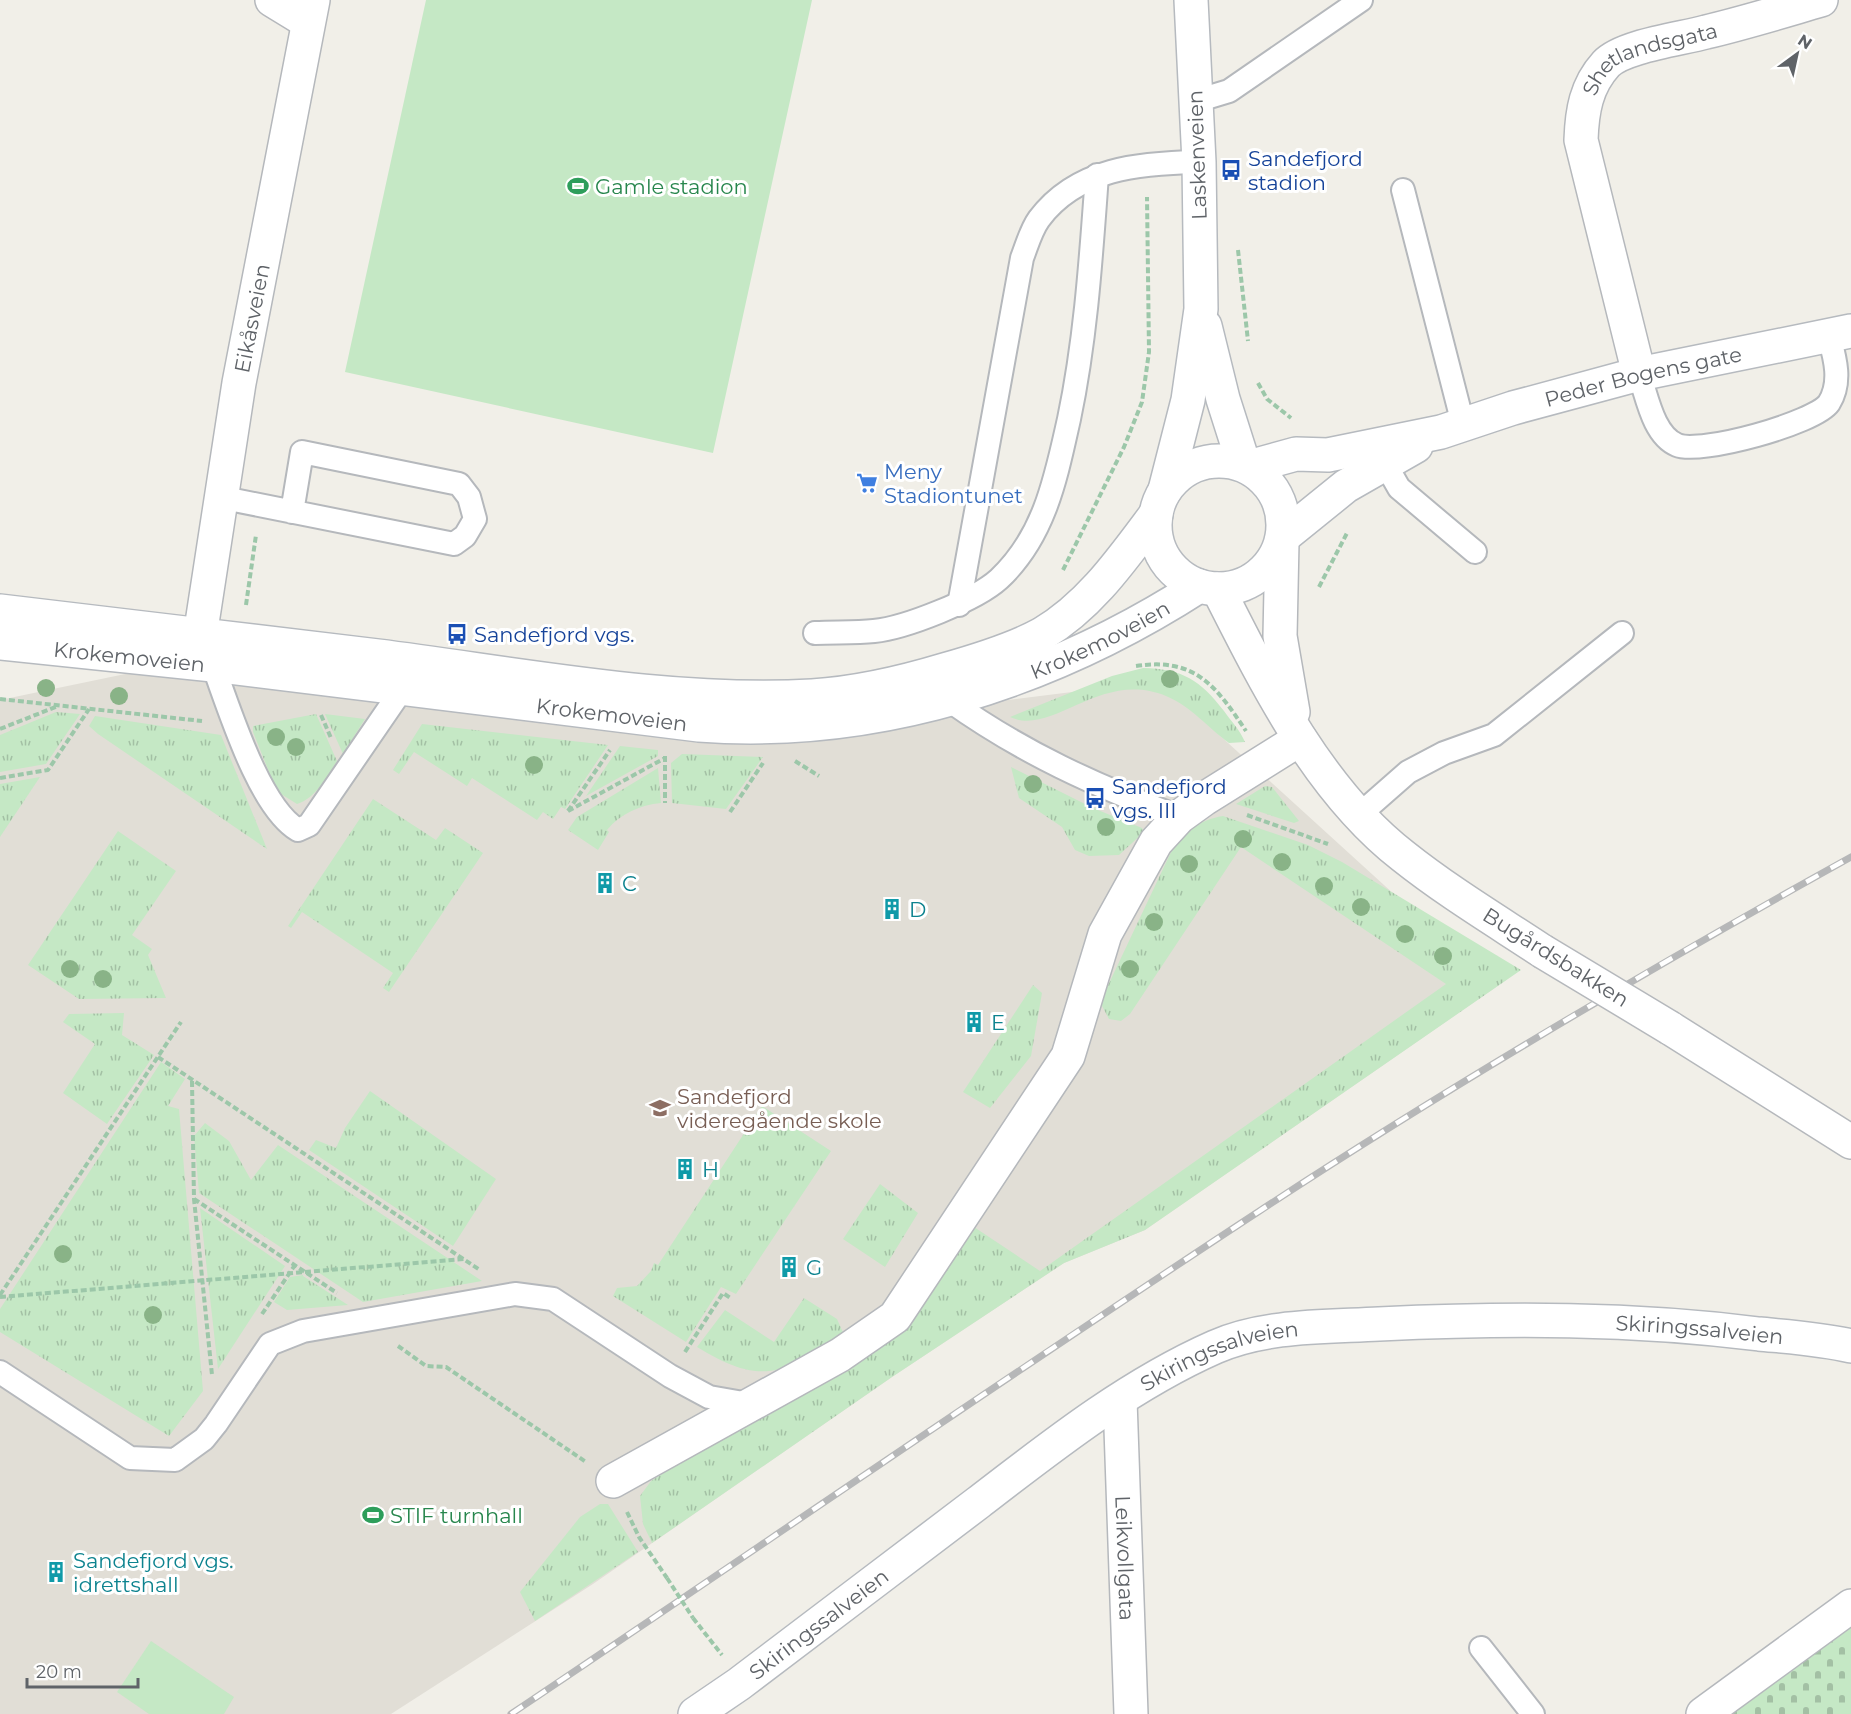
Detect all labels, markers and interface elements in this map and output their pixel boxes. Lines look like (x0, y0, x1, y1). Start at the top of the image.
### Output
street label: Shetlandsgata (1576, 17, 1720, 99)
north arrow (1767, 24, 1827, 84)
text: N (1794, 30, 1815, 53)
street label: Laskenveien (1182, 90, 1212, 220)
place label: Sandefjord stadion (1248, 146, 1363, 195)
bus stop icon: Sandefjord stadion (1219, 158, 1243, 182)
sports icon: Gamle stadion (566, 174, 590, 198)
place label: Gamle stadion (595, 174, 748, 199)
street label: Eikåsveien (229, 261, 274, 375)
street label: Peder Bogens gate (1542, 341, 1744, 411)
place label: Meny Stadiontunet (884, 459, 1023, 508)
supermarket icon: Meny Stadiontunet (855, 471, 879, 495)
street label: Krokemoveien (1026, 595, 1174, 684)
bus stop icon: Sandefjord vgs. (445, 622, 469, 646)
place label: Sandefjord vgs. (474, 622, 635, 647)
street label: Krokemoveien (52, 636, 206, 677)
street label: Krokemoveien (535, 693, 689, 736)
place label: Sandefjord vgs. III (1112, 774, 1227, 823)
bus stop icon: Sandefjord vgs. III (1083, 786, 1107, 810)
building icon: C (593, 871, 617, 895)
place label: C (622, 871, 637, 896)
building icon: D (880, 897, 904, 921)
place label: D (909, 897, 926, 922)
street label: Bugårdsbakken (1478, 902, 1634, 1012)
building icon: E (962, 1010, 986, 1034)
place label: E (991, 1010, 1005, 1035)
place label: Sandefjord videregående skole (677, 1084, 882, 1133)
school or university icon: Sandefjord videregående skole (648, 1096, 672, 1120)
building icon: H (673, 1157, 697, 1181)
place label: H (702, 1157, 719, 1182)
building icon: G (777, 1255, 801, 1279)
place label: G (806, 1255, 822, 1280)
street label: Skiringssalveien (1615, 1310, 1785, 1349)
street label: Skiringssalveien (1135, 1316, 1300, 1396)
street label: Leikvollgata (1111, 1495, 1140, 1621)
sports icon: STIF turnhall (361, 1503, 385, 1527)
place label: STIF turnhall (390, 1503, 523, 1528)
place label: Sandefjord vgs. idrettshall (73, 1548, 234, 1597)
building icon: Sandefjord vgs. idrettshall (44, 1560, 68, 1584)
street label: Skiringssalveien (744, 1563, 893, 1685)
scale bar (27, 1651, 138, 1689)
text: 20 m (36, 1661, 82, 1683)

